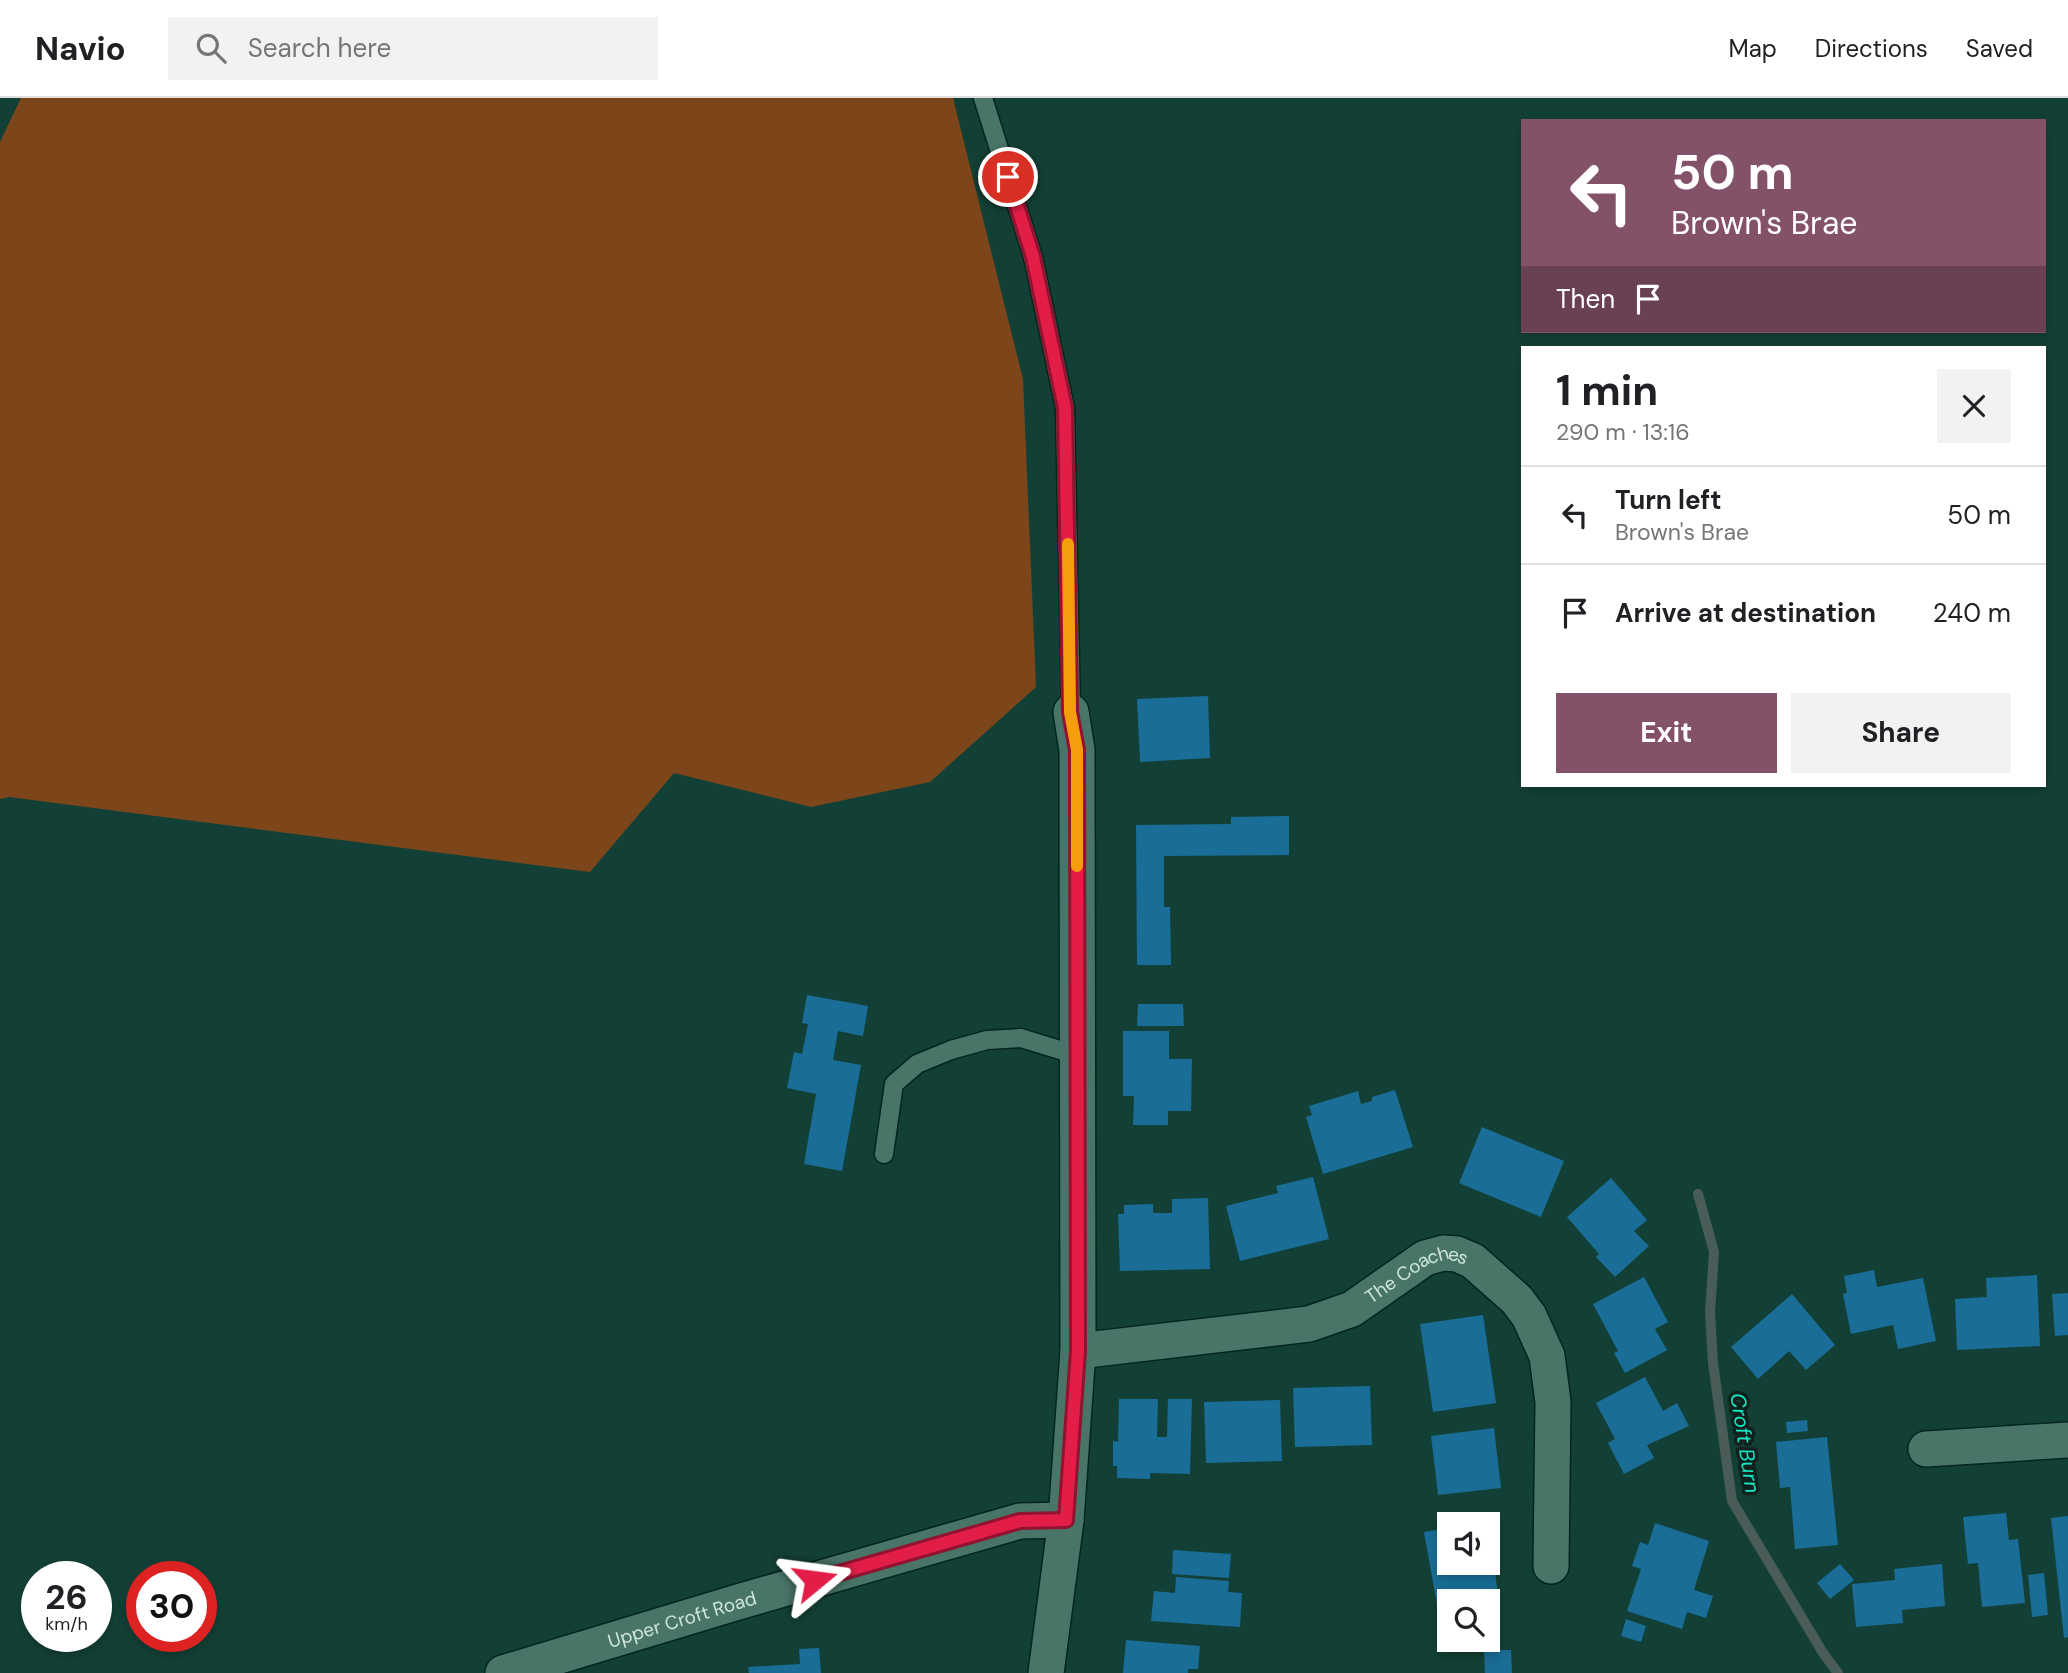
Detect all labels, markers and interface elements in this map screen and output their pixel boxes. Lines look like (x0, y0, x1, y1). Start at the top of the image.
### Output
search box (168, 17, 658, 80)
text: Navio (35, 27, 126, 70)
icon: search (192, 29, 230, 67)
text: Search here (248, 31, 391, 65)
text: Map (1729, 33, 1777, 64)
text: Directions (1815, 33, 1928, 64)
text: Saved (1966, 33, 2033, 64)
text: 50 m (1671, 140, 1794, 204)
pin (978, 147, 1038, 207)
icon: left (1556, 147, 1647, 238)
icon: arrive (989, 158, 1027, 196)
text: Brown's Brae (1671, 202, 1857, 244)
icon: arrive (1629, 280, 1667, 318)
text: Then (1556, 282, 1615, 316)
text: 1 min (1556, 363, 1658, 418)
button: close (1937, 369, 2011, 443)
text: 290 m · 13:16 (1556, 417, 1690, 447)
text: Turn left (1615, 483, 1722, 517)
icon: left (1556, 496, 1594, 534)
text: 50 m (1947, 498, 2011, 532)
text: Brown's Brae (1615, 517, 1749, 547)
icon: arrive (1556, 594, 1594, 632)
text: Arrive at destination (1615, 596, 1876, 630)
text: 240 m (1933, 596, 2011, 630)
button: Exit (1556, 693, 1777, 773)
button: Share (1791, 693, 2011, 773)
street label: The Coaches (1360, 1240, 1473, 1309)
water label: Croft Burn (1723, 1391, 1767, 1495)
map controls (1437, 1512, 1500, 1652)
button: sound (1437, 1512, 1500, 1575)
position arrow (778, 1543, 852, 1617)
speed limit sign: 30 (126, 1561, 217, 1652)
text: 26 (45, 1574, 88, 1620)
street label: Upper Croft Road (605, 1585, 759, 1653)
button: search (1437, 1589, 1500, 1652)
text: km/h (45, 1612, 88, 1636)

